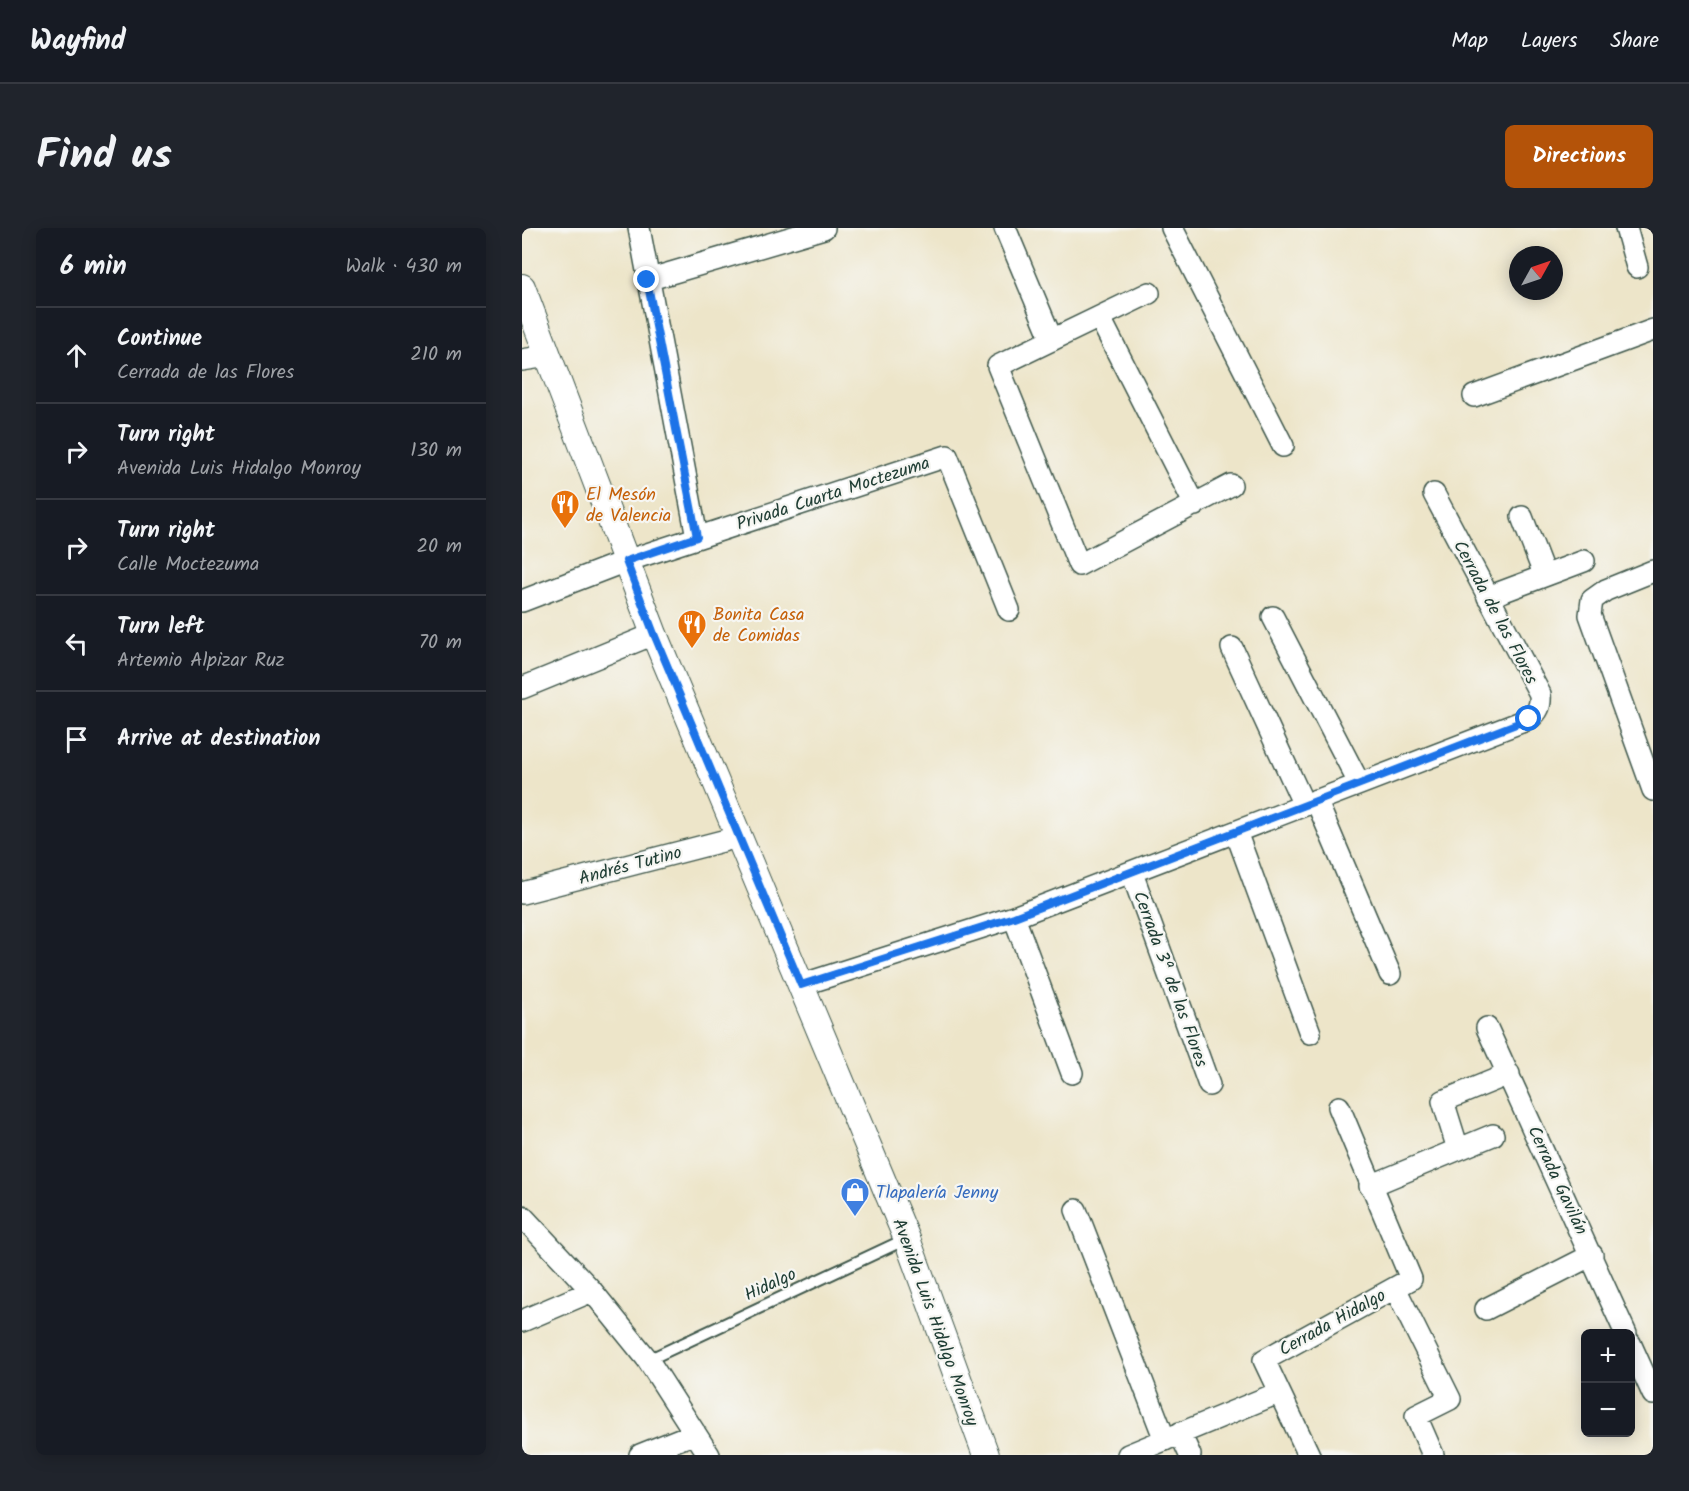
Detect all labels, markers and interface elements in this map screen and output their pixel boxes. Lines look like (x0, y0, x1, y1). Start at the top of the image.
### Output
text: Wayfind (30, 19, 126, 64)
text: Map (1451, 25, 1488, 58)
text: Layers (1521, 25, 1577, 58)
text: Share (1610, 25, 1659, 58)
text: Find us (36, 123, 172, 190)
button: Directions (1505, 125, 1653, 188)
text: 6 min (60, 246, 127, 288)
north arrow (1509, 246, 1563, 300)
text: Walk · 430 m (346, 251, 462, 283)
route end (633, 266, 659, 292)
text: Continue (117, 322, 202, 357)
icon: ahead (60, 339, 93, 372)
text: 210 m (410, 339, 462, 371)
text: Cerrada de las Flores (117, 357, 294, 389)
text: Turn right (117, 418, 215, 453)
icon: right (60, 435, 93, 468)
text: 130 m (410, 435, 462, 467)
street label: Privada Cuarta Moctezuma (733, 449, 934, 539)
text: Avenida Luis Hidalgo Monroy (117, 453, 361, 485)
place label: El Mesón de Valencia (586, 481, 671, 531)
restaurant icon: El Mesón de Valencia (549, 488, 581, 530)
text: Turn right (117, 514, 215, 549)
icon: right (60, 531, 93, 564)
text: 20 m (416, 531, 462, 563)
street label: Cerrada de las Flores (1444, 535, 1545, 690)
text: Calle Moctezuma (117, 549, 259, 581)
place label: Bonita Casa de Comidas (713, 601, 804, 651)
restaurant icon: Bonita Casa de Comidas (676, 608, 708, 650)
text: Turn left (117, 610, 204, 645)
icon: left (60, 627, 93, 660)
text: 70 m (419, 627, 462, 659)
text: Artemio Alpizar Ruz (117, 645, 285, 677)
route start (1515, 705, 1541, 731)
text: Arrive at destination (117, 722, 320, 757)
icon: arrive (60, 723, 93, 756)
street label: Andrés Tutino (576, 839, 685, 894)
street label: Cerrada 3ª de las Flores (1124, 887, 1215, 1072)
street label: Cerrada Gavilán (1519, 1121, 1595, 1240)
shop icon: Tlapalería Jenny (839, 1176, 871, 1218)
place label: Tlapalería Jenny (876, 1179, 999, 1208)
street label: Avenida Luis Hidalgo Monroy (883, 1214, 986, 1431)
street label: Hidalgo (740, 1261, 802, 1310)
street label: Cerrada Hidalgo (1274, 1282, 1392, 1365)
map controls (1581, 1329, 1635, 1437)
button: + (1581, 1329, 1635, 1383)
button: − (1581, 1383, 1635, 1437)

